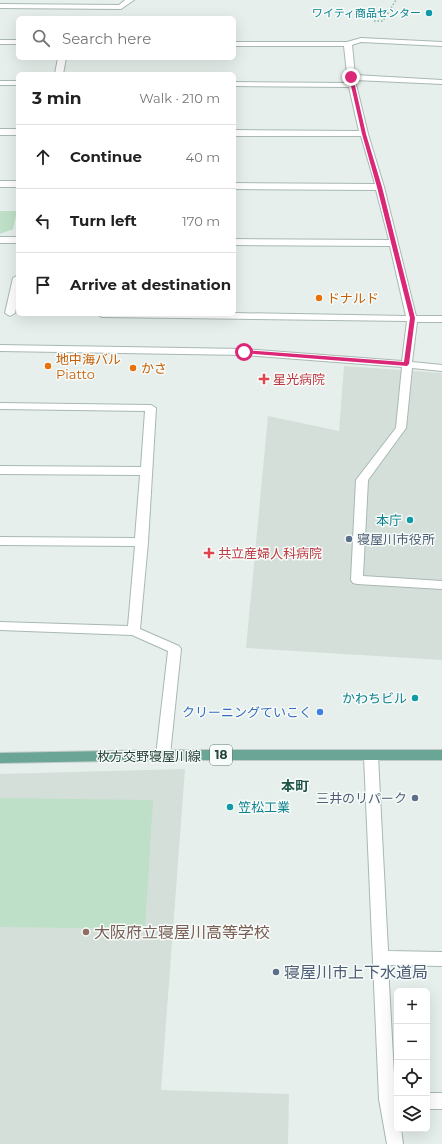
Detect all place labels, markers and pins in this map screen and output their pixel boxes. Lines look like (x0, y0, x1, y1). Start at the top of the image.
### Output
place label: ワイティ商品センター (312, 6, 421, 20)
marker: ワイティ商品センター (424, 8, 434, 18)
place label: ドナルド (327, 290, 379, 306)
marker: ドナルド (314, 293, 324, 303)
place label: 地中海バル Piatto (56, 351, 121, 382)
place label: かさ (141, 360, 167, 376)
marker: 地中海バル Piatto (43, 361, 53, 371)
marker: かさ (128, 363, 138, 373)
place label: 星光病院 (273, 371, 325, 387)
marker: 星光病院 (258, 373, 270, 385)
place label: 本庁 (376, 512, 402, 528)
marker: 本庁 (405, 515, 415, 525)
place label: 寝屋川市役所 (357, 531, 435, 547)
marker: 寝屋川市役所 (344, 534, 354, 544)
place label: 共立産婦人科病院 (218, 545, 322, 561)
marker: 共立産婦人科病院 (203, 547, 215, 559)
place label: かわちビル (342, 690, 407, 706)
marker: かわちビル (410, 693, 420, 703)
place label: クリーニングていこく (182, 704, 312, 720)
marker: クリーニングていこく (315, 707, 325, 717)
place label: 三井のリパーク (316, 790, 407, 806)
marker: 三井のリパーク (410, 793, 420, 803)
place label: 笠松工業 (238, 799, 290, 815)
marker: 笠松工業 (225, 802, 235, 812)
place label: 大阪府立寝屋川高等学校 (94, 923, 270, 942)
marker: 大阪府立寝屋川高等学校 (81, 927, 91, 937)
place label: 寝屋川市上下水道局 (284, 963, 428, 982)
marker: 寝屋川市上下水道局 (271, 967, 281, 977)

